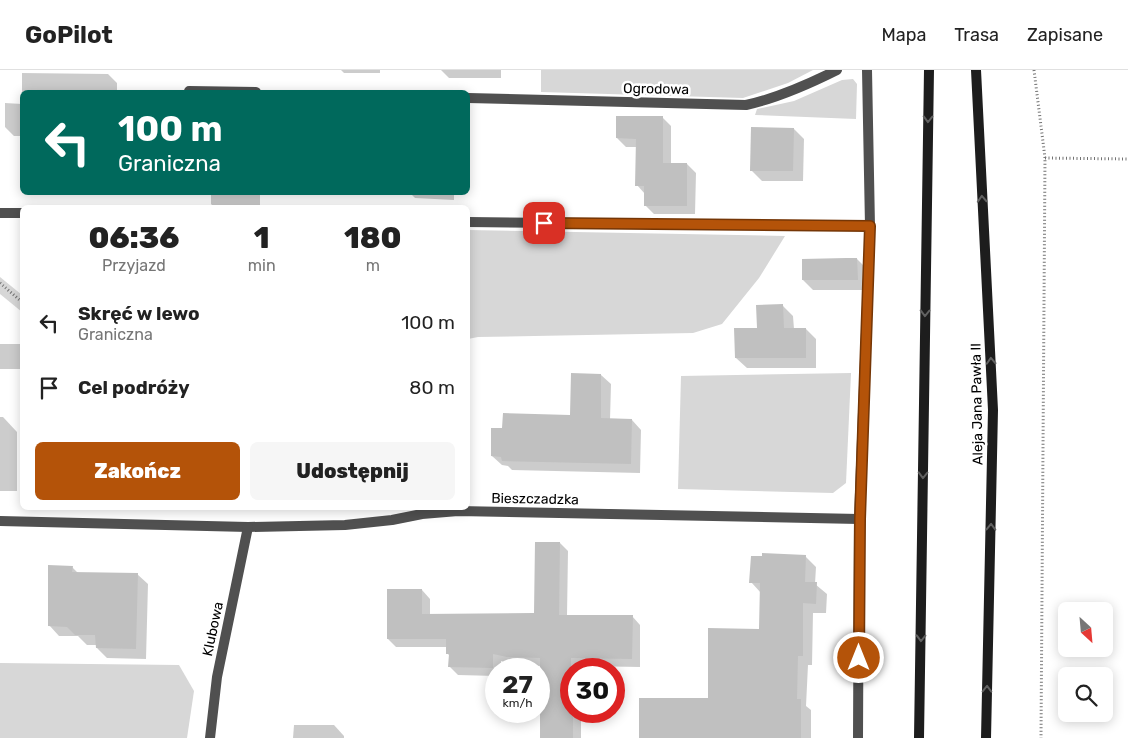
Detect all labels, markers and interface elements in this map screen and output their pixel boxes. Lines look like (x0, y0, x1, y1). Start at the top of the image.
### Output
text: GoPilot (25, 21, 113, 49)
text: Mapa (881, 24, 926, 46)
text: Trasa (954, 24, 999, 46)
text: Zapisane (1027, 24, 1103, 46)
street label: Ogrodowa (623, 80, 689, 98)
text: 100 m (118, 108, 223, 150)
icon: left (35, 110, 100, 175)
one-way arrow (923, 115, 933, 123)
text: Graniczna (118, 150, 221, 177)
one-way arrow (977, 195, 988, 203)
pin (523, 202, 565, 244)
icon: arrive (530, 209, 558, 237)
text: 06:36 (88, 220, 179, 256)
text: 1 (254, 220, 270, 256)
text: 180 (344, 220, 402, 256)
text: Przyjazd (102, 256, 166, 275)
text: min (248, 256, 276, 275)
text: m (366, 256, 380, 275)
text: Skręć w lewo (78, 302, 200, 325)
icon: left (35, 309, 63, 337)
one-way arrow (920, 309, 930, 317)
text: 100 m (401, 311, 455, 334)
text: Graniczna (78, 325, 153, 344)
street label: Aleja Jana Pawła II (967, 343, 987, 465)
one-way arrow (985, 357, 996, 365)
icon: arrive (35, 374, 63, 402)
text: Cel podróży (78, 376, 190, 399)
text: 80 m (409, 376, 455, 399)
button: Zakończ (35, 442, 240, 500)
button: Udostępnij (250, 442, 455, 500)
one-way arrow (918, 472, 928, 479)
street label: Bieszczadzka (491, 490, 579, 508)
one-way arrow (985, 523, 996, 531)
street label: Klubowa (199, 600, 227, 658)
north arrow (1058, 602, 1112, 658)
map controls (1058, 602, 1113, 722)
position arrow (832, 631, 884, 683)
one-way arrow (915, 634, 926, 642)
speed limit sign: 30 (560, 658, 625, 723)
button: search (1058, 667, 1113, 722)
text: 27 (502, 670, 533, 699)
one-way arrow (982, 685, 992, 693)
text: km/h (503, 696, 532, 710)

